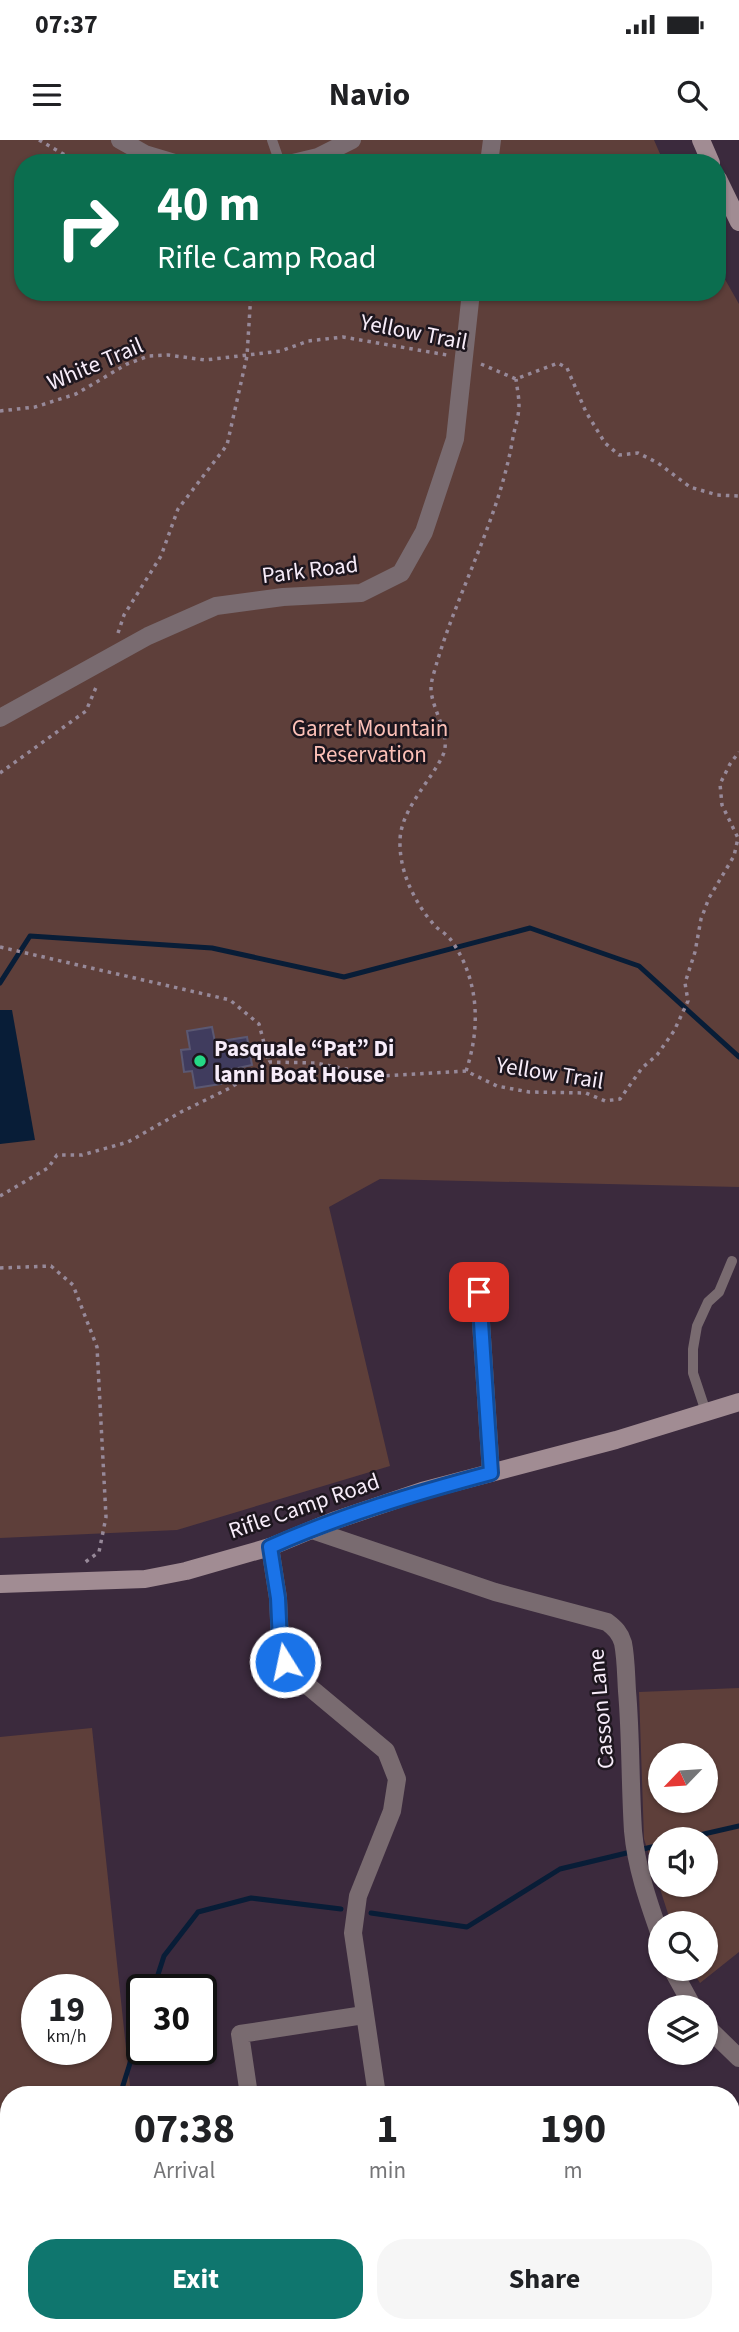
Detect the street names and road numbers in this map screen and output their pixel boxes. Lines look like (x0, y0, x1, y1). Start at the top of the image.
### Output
street label: Yellow Trail (357, 305, 470, 359)
street label: White Trail (42, 329, 148, 399)
street label: Park Road (260, 548, 360, 592)
street label: Yellow Trail (493, 1048, 606, 1098)
street label: Rifle Camp Road (224, 1465, 384, 1547)
street label: Casson Lane (579, 1648, 623, 1770)

